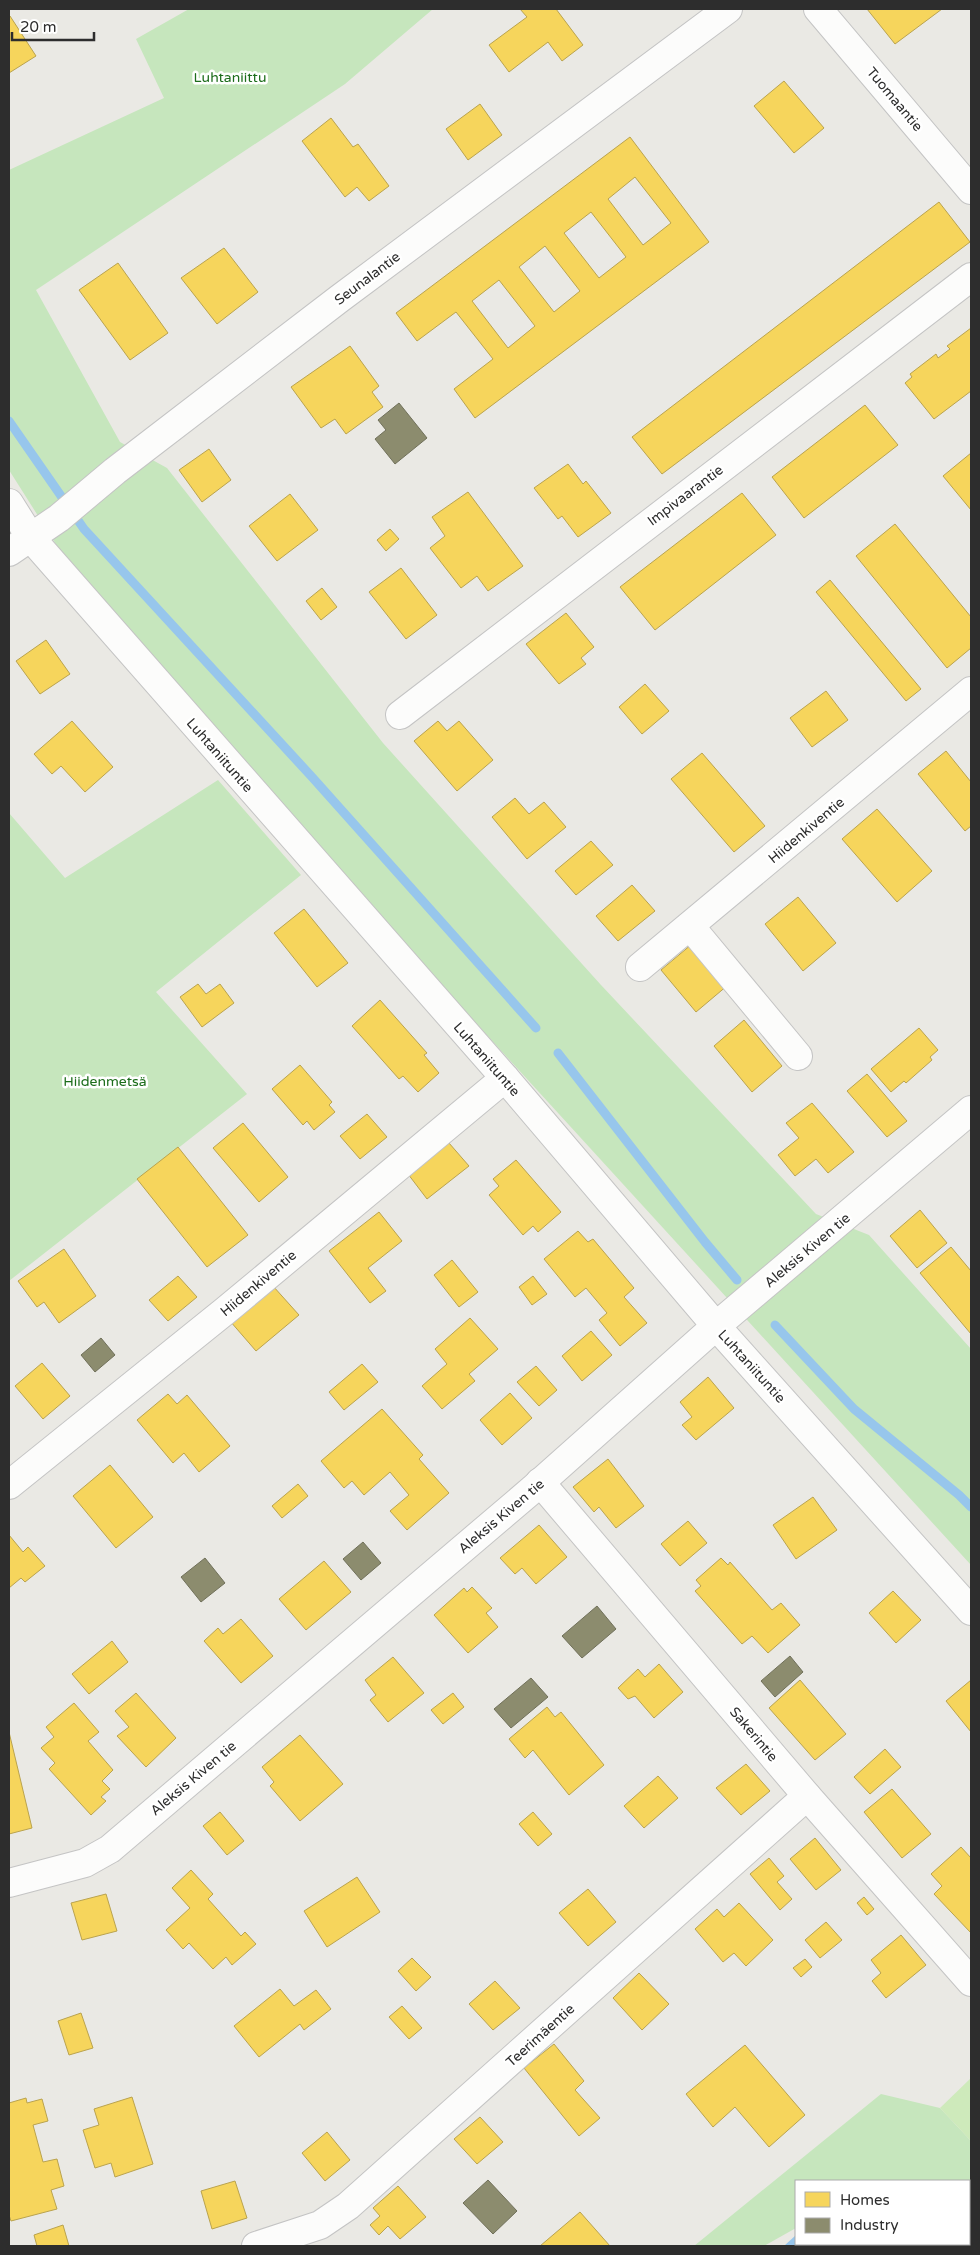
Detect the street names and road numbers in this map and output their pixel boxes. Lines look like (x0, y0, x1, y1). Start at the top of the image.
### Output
street label: Tuomaantie (863, 64, 926, 135)
street label: Seunalantie (331, 248, 404, 309)
street label: Impivaarantie (644, 461, 727, 529)
street label: Luhtaniituntie (183, 715, 256, 796)
street label: Hiidenkiventie (765, 794, 848, 867)
street label: Luhtaniituntie (450, 1019, 523, 1100)
street label: Aleksis Kiven tie (761, 1209, 854, 1291)
street label: Hiidenkiventie (217, 1247, 300, 1320)
street label: Luhtaniituntie (714, 1326, 789, 1407)
street label: Aleksis Kiven tie (455, 1475, 548, 1557)
street label: Sakerintie (726, 1704, 781, 1765)
street label: Aleksis Kiven tie (147, 1737, 240, 1819)
street label: Teerimäentie (503, 2000, 578, 2070)

